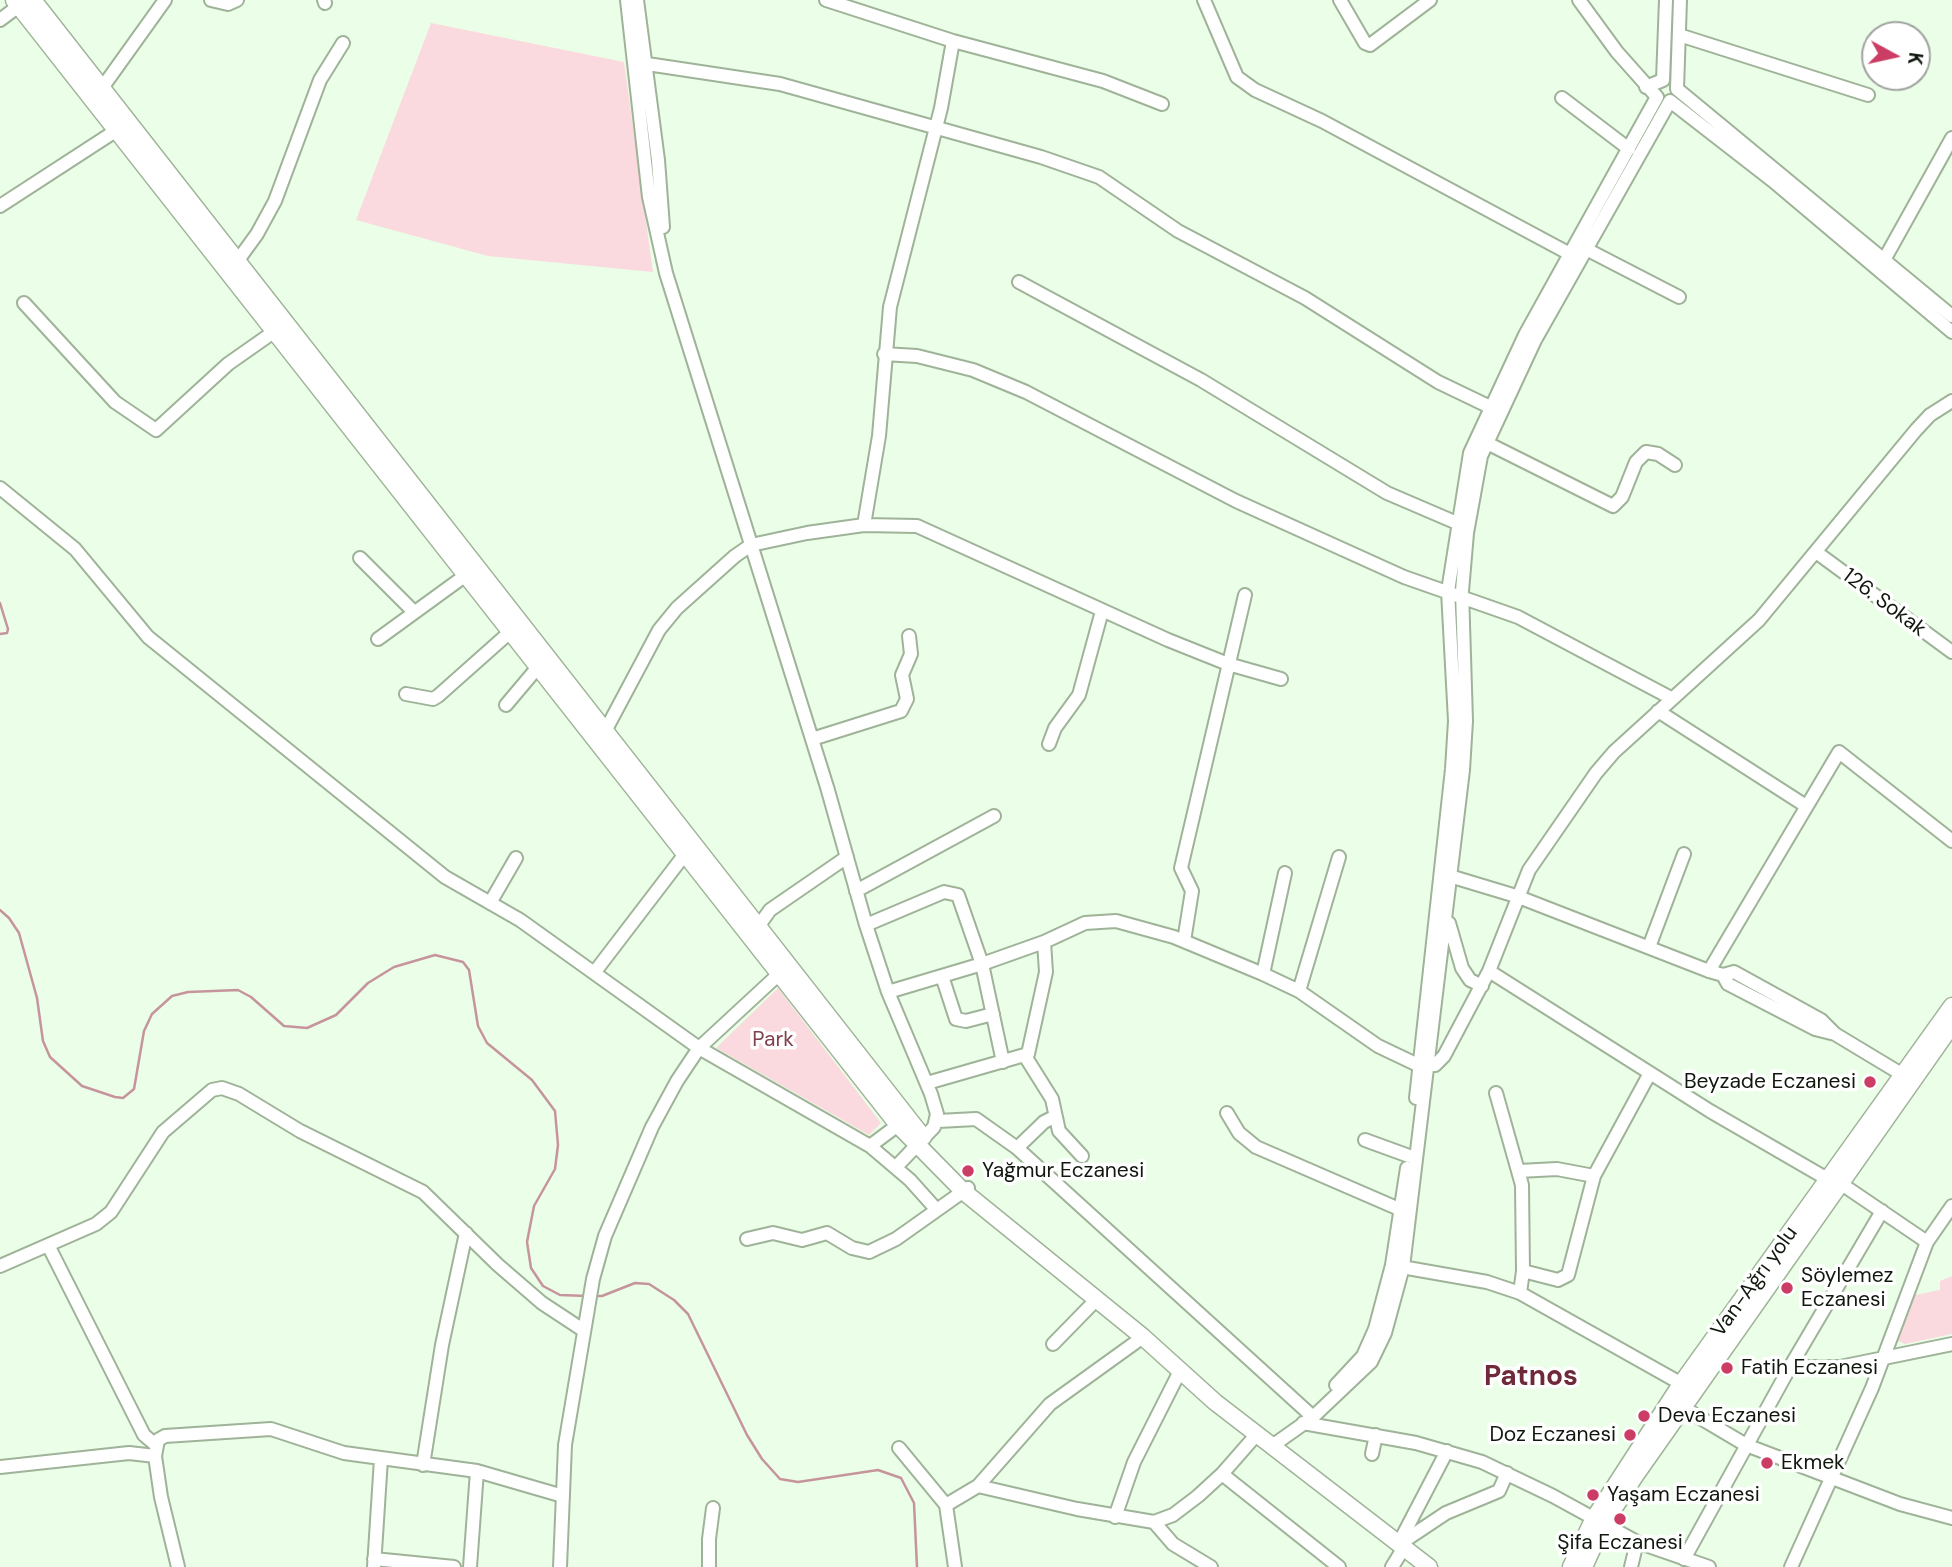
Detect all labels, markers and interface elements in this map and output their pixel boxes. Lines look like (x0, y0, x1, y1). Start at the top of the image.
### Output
north arrow (1861, 21, 1931, 91)
text: K (1902, 51, 1929, 67)
street label: 126. Sokak (1837, 563, 1931, 643)
park label: Park (752, 1027, 794, 1053)
place label: Beyzade Eczanesi (1684, 1069, 1856, 1095)
marker: Beyzade Eczanesi (1862, 1074, 1878, 1090)
place label: Yağmur Eczanesi (982, 1158, 1144, 1184)
marker: Yağmur Eczanesi (960, 1163, 976, 1179)
street label: Van-Ağrı yolu (1706, 1222, 1804, 1342)
place label: Söylemez Eczanesi (1801, 1263, 1893, 1313)
marker: Söylemez Eczanesi (1779, 1280, 1795, 1296)
place label: Fatih Eczanesi (1741, 1355, 1878, 1381)
marker: Fatih Eczanesi (1719, 1360, 1735, 1376)
district label: Patnos (1484, 1361, 1578, 1395)
place label: Deva Eczanesi (1658, 1403, 1796, 1429)
marker: Deva Eczanesi (1636, 1408, 1652, 1424)
place label: Doz Eczanesi (1489, 1422, 1616, 1448)
marker: Doz Eczanesi (1622, 1427, 1638, 1443)
place label: Ekmek (1781, 1450, 1845, 1476)
marker: Ekmek (1759, 1455, 1775, 1471)
place label: Yaşam Eczanesi (1607, 1482, 1760, 1508)
marker: Yaşam Eczanesi (1585, 1487, 1601, 1503)
marker: Şifa Eczanesi (1612, 1511, 1628, 1527)
place label: Şifa Eczanesi (1557, 1530, 1683, 1556)

